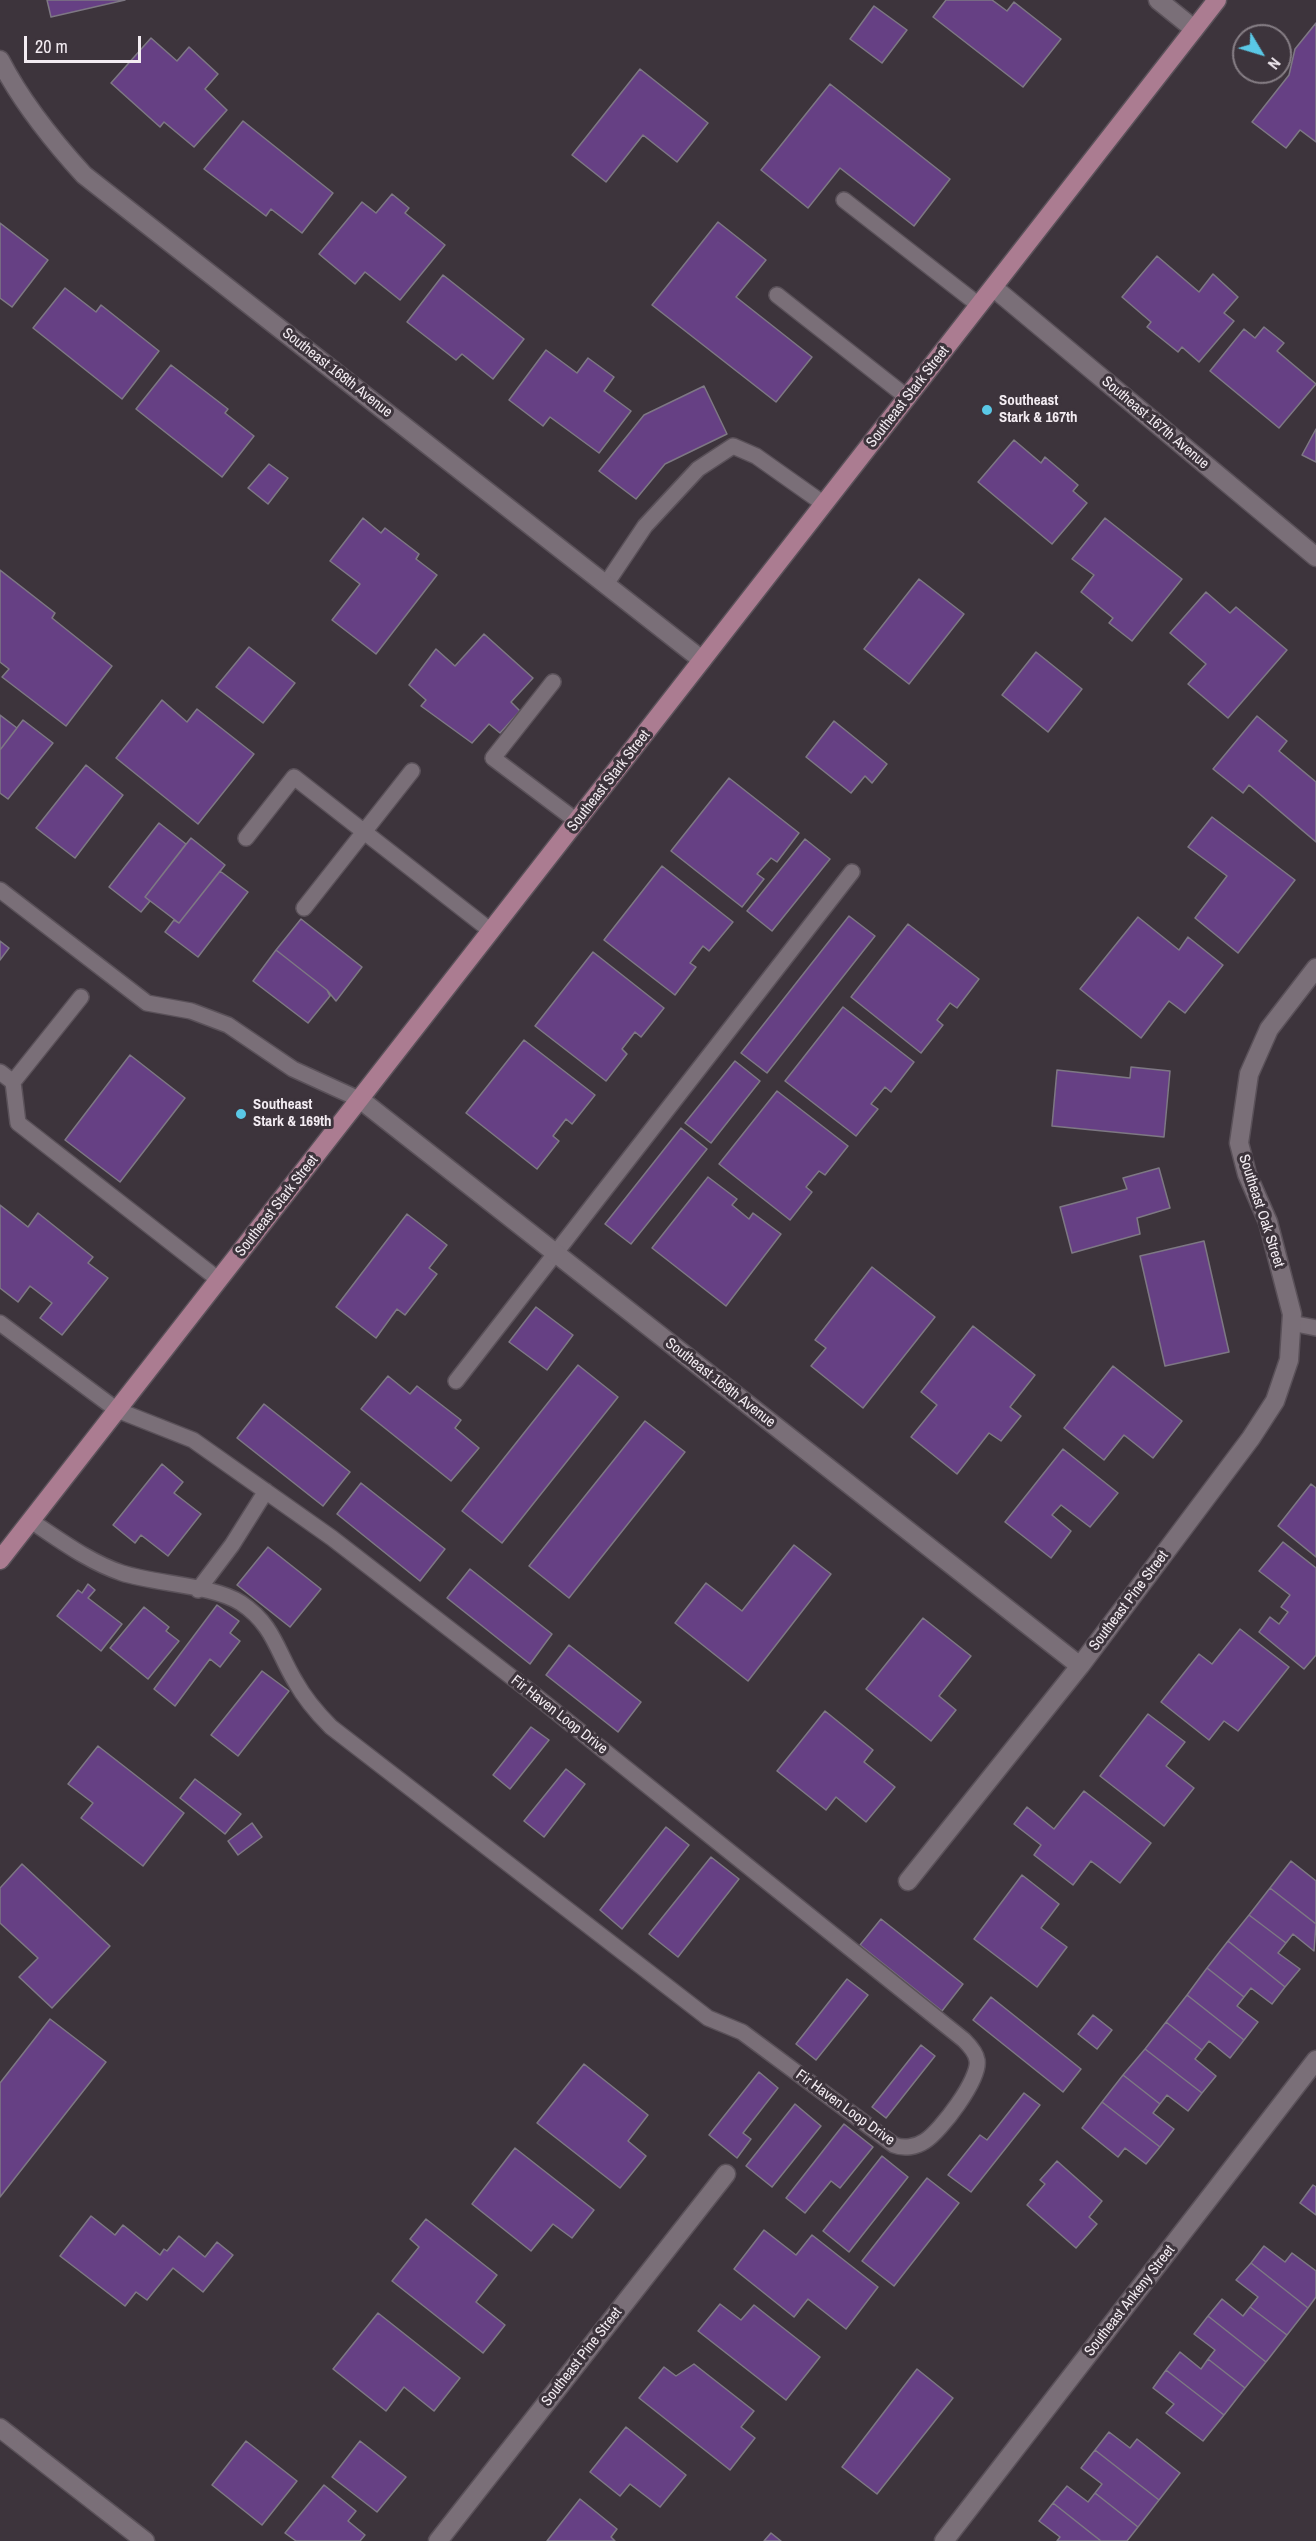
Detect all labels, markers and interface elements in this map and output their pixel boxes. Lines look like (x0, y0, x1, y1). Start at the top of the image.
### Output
scale bar (27, 24, 144, 62)
north arrow (1232, 24, 1292, 84)
text: 20 m (35, 34, 68, 59)
text: N (1263, 53, 1286, 74)
street label: Southeast 168th Avenue (278, 324, 396, 422)
street label: Southeast Stark Street (863, 343, 953, 451)
street label: Southeast 167th Avenue (1098, 373, 1212, 473)
place label: Southeast Stark & 167th (999, 392, 1078, 427)
marker: Southeast Stark & 167th (980, 403, 994, 417)
street label: Southeast Stark Street (564, 727, 654, 835)
place label: Southeast Stark & 169th (253, 1096, 332, 1131)
marker: Southeast Stark & 169th (234, 1107, 248, 1121)
street label: Southeast Stark Street (232, 1152, 322, 1260)
street label: Southeast Oak Street (1234, 1152, 1288, 1270)
street label: Southeast 169th Avenue (661, 1334, 779, 1432)
street label: Southeast Pine Street (1086, 1548, 1172, 1654)
street label: Fir Haven Loop Drive (507, 1672, 611, 1758)
street label: Fir Haven Loop Drive (792, 2066, 898, 2150)
street label: Southeast Ankeny Street (1081, 2242, 1179, 2360)
street label: Southeast Pine Street (538, 2304, 626, 2410)

